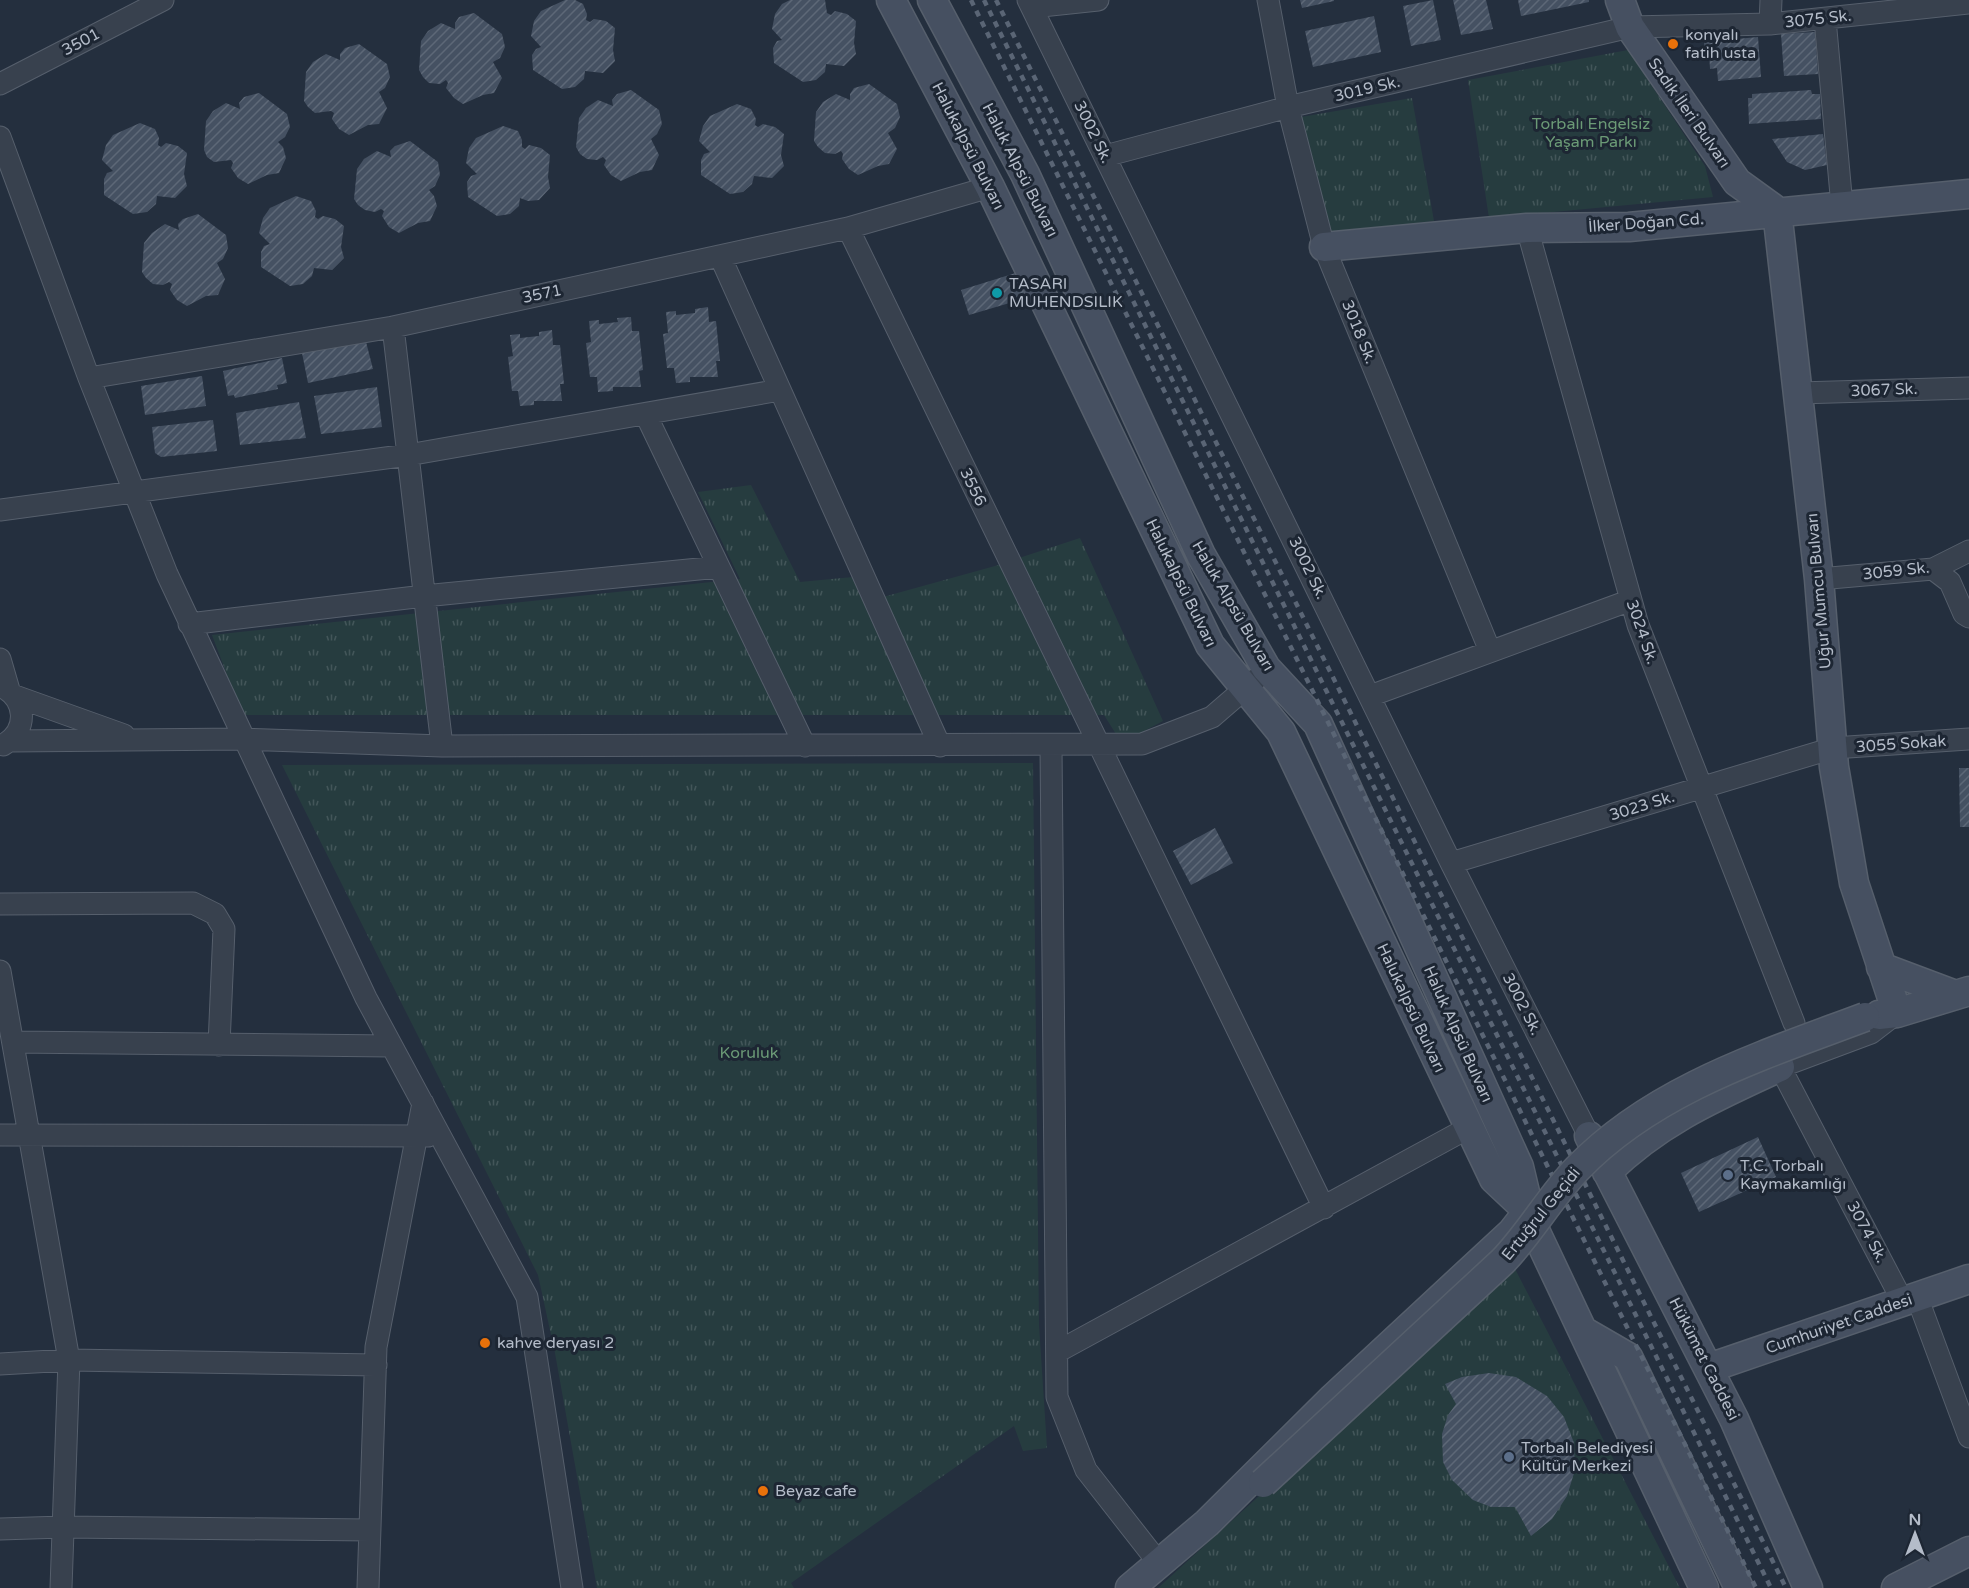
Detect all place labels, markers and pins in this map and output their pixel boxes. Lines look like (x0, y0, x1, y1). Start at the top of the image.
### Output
place label: konyalı fatih usta (1685, 25, 1756, 63)
marker: konyalı fatih usta (1666, 37, 1680, 51)
place label: TASARI MUHENDSILIK (1009, 274, 1123, 312)
marker: TASARI MUHENDSILIK (990, 286, 1004, 300)
place label: T.C. Torbalı Kaymakamlığı (1740, 1156, 1846, 1194)
marker: T.C. Torbalı Kaymakamlığı (1721, 1168, 1735, 1182)
place label: kahve deryası 2 (497, 1333, 614, 1353)
marker: kahve deryası 2 (478, 1336, 492, 1350)
place label: Torbalı Belediyesi Kültür Merkezi (1521, 1438, 1653, 1476)
marker: Torbalı Belediyesi Kültür Merkezi (1502, 1450, 1516, 1464)
place label: Beyaz cafe (775, 1481, 857, 1501)
marker: Beyaz cafe (756, 1484, 770, 1498)

